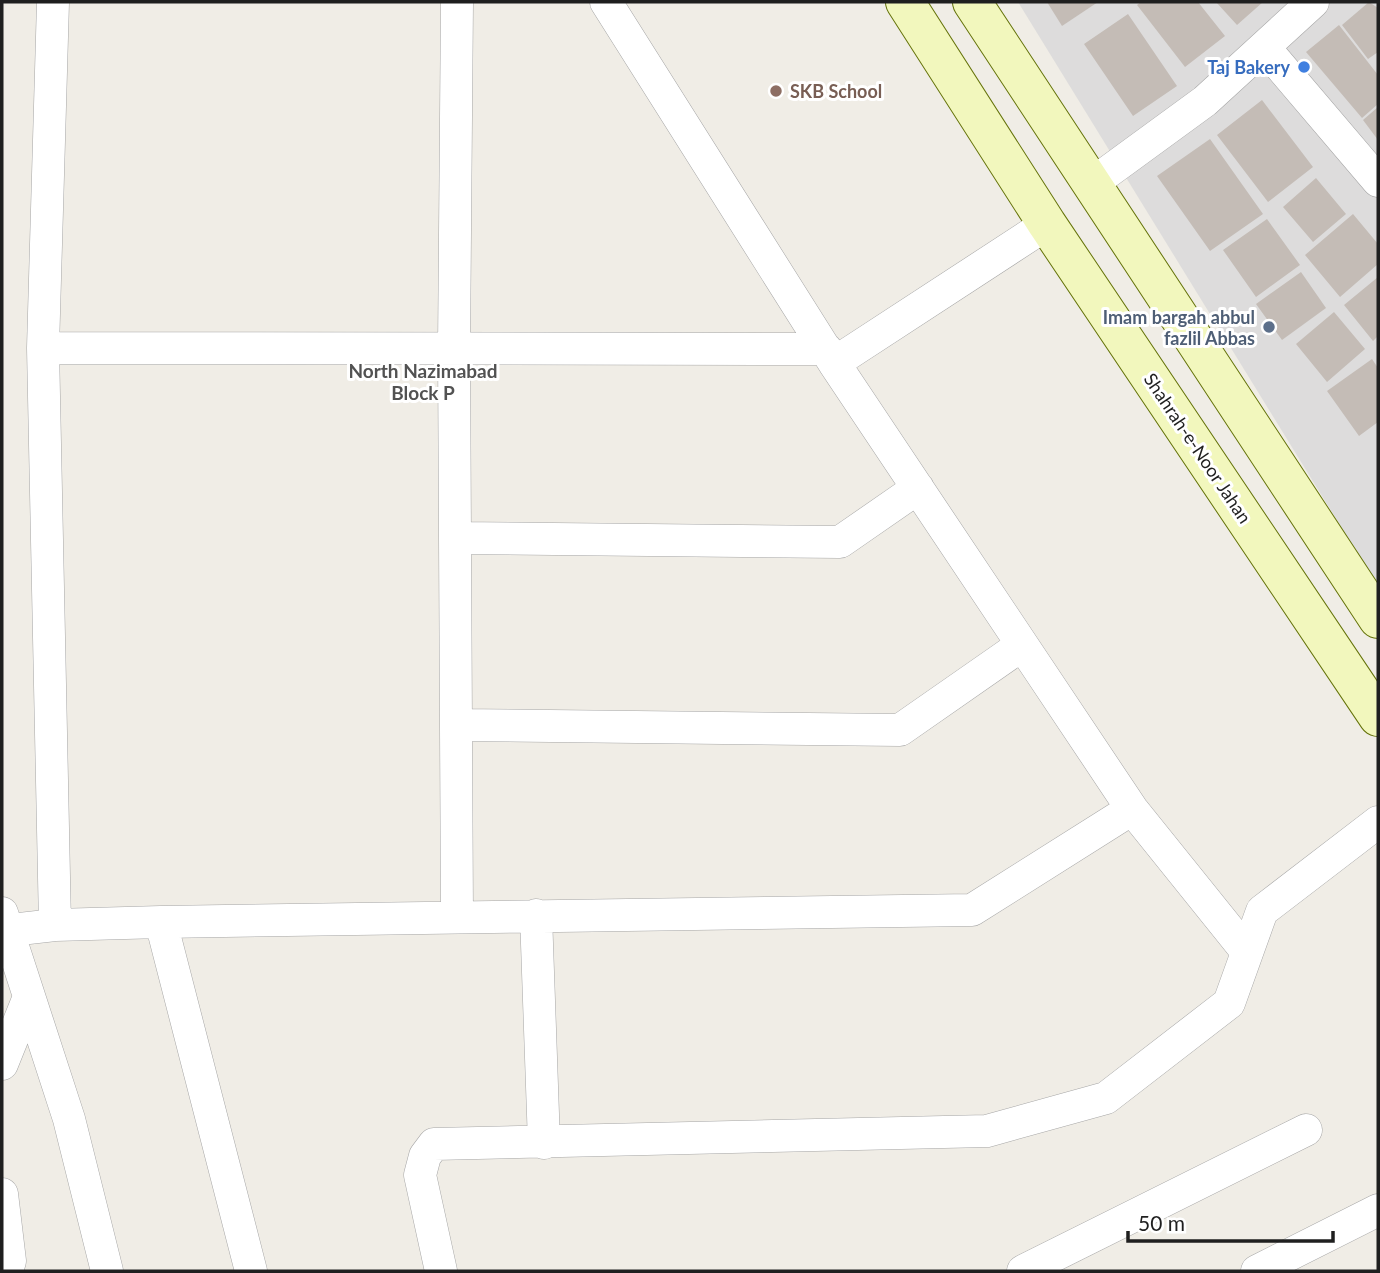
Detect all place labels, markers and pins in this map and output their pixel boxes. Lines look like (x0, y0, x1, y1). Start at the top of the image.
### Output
place label: Taj Bakery (1207, 56, 1290, 78)
marker: Taj Bakery (1296, 59, 1312, 75)
place label: SKB School (790, 80, 882, 102)
marker: SKB School (768, 83, 784, 99)
place label: Imam bargah abbul fazlil Abbas (1103, 306, 1255, 349)
marker: Imam bargah abbul fazlil Abbas (1261, 319, 1277, 335)

